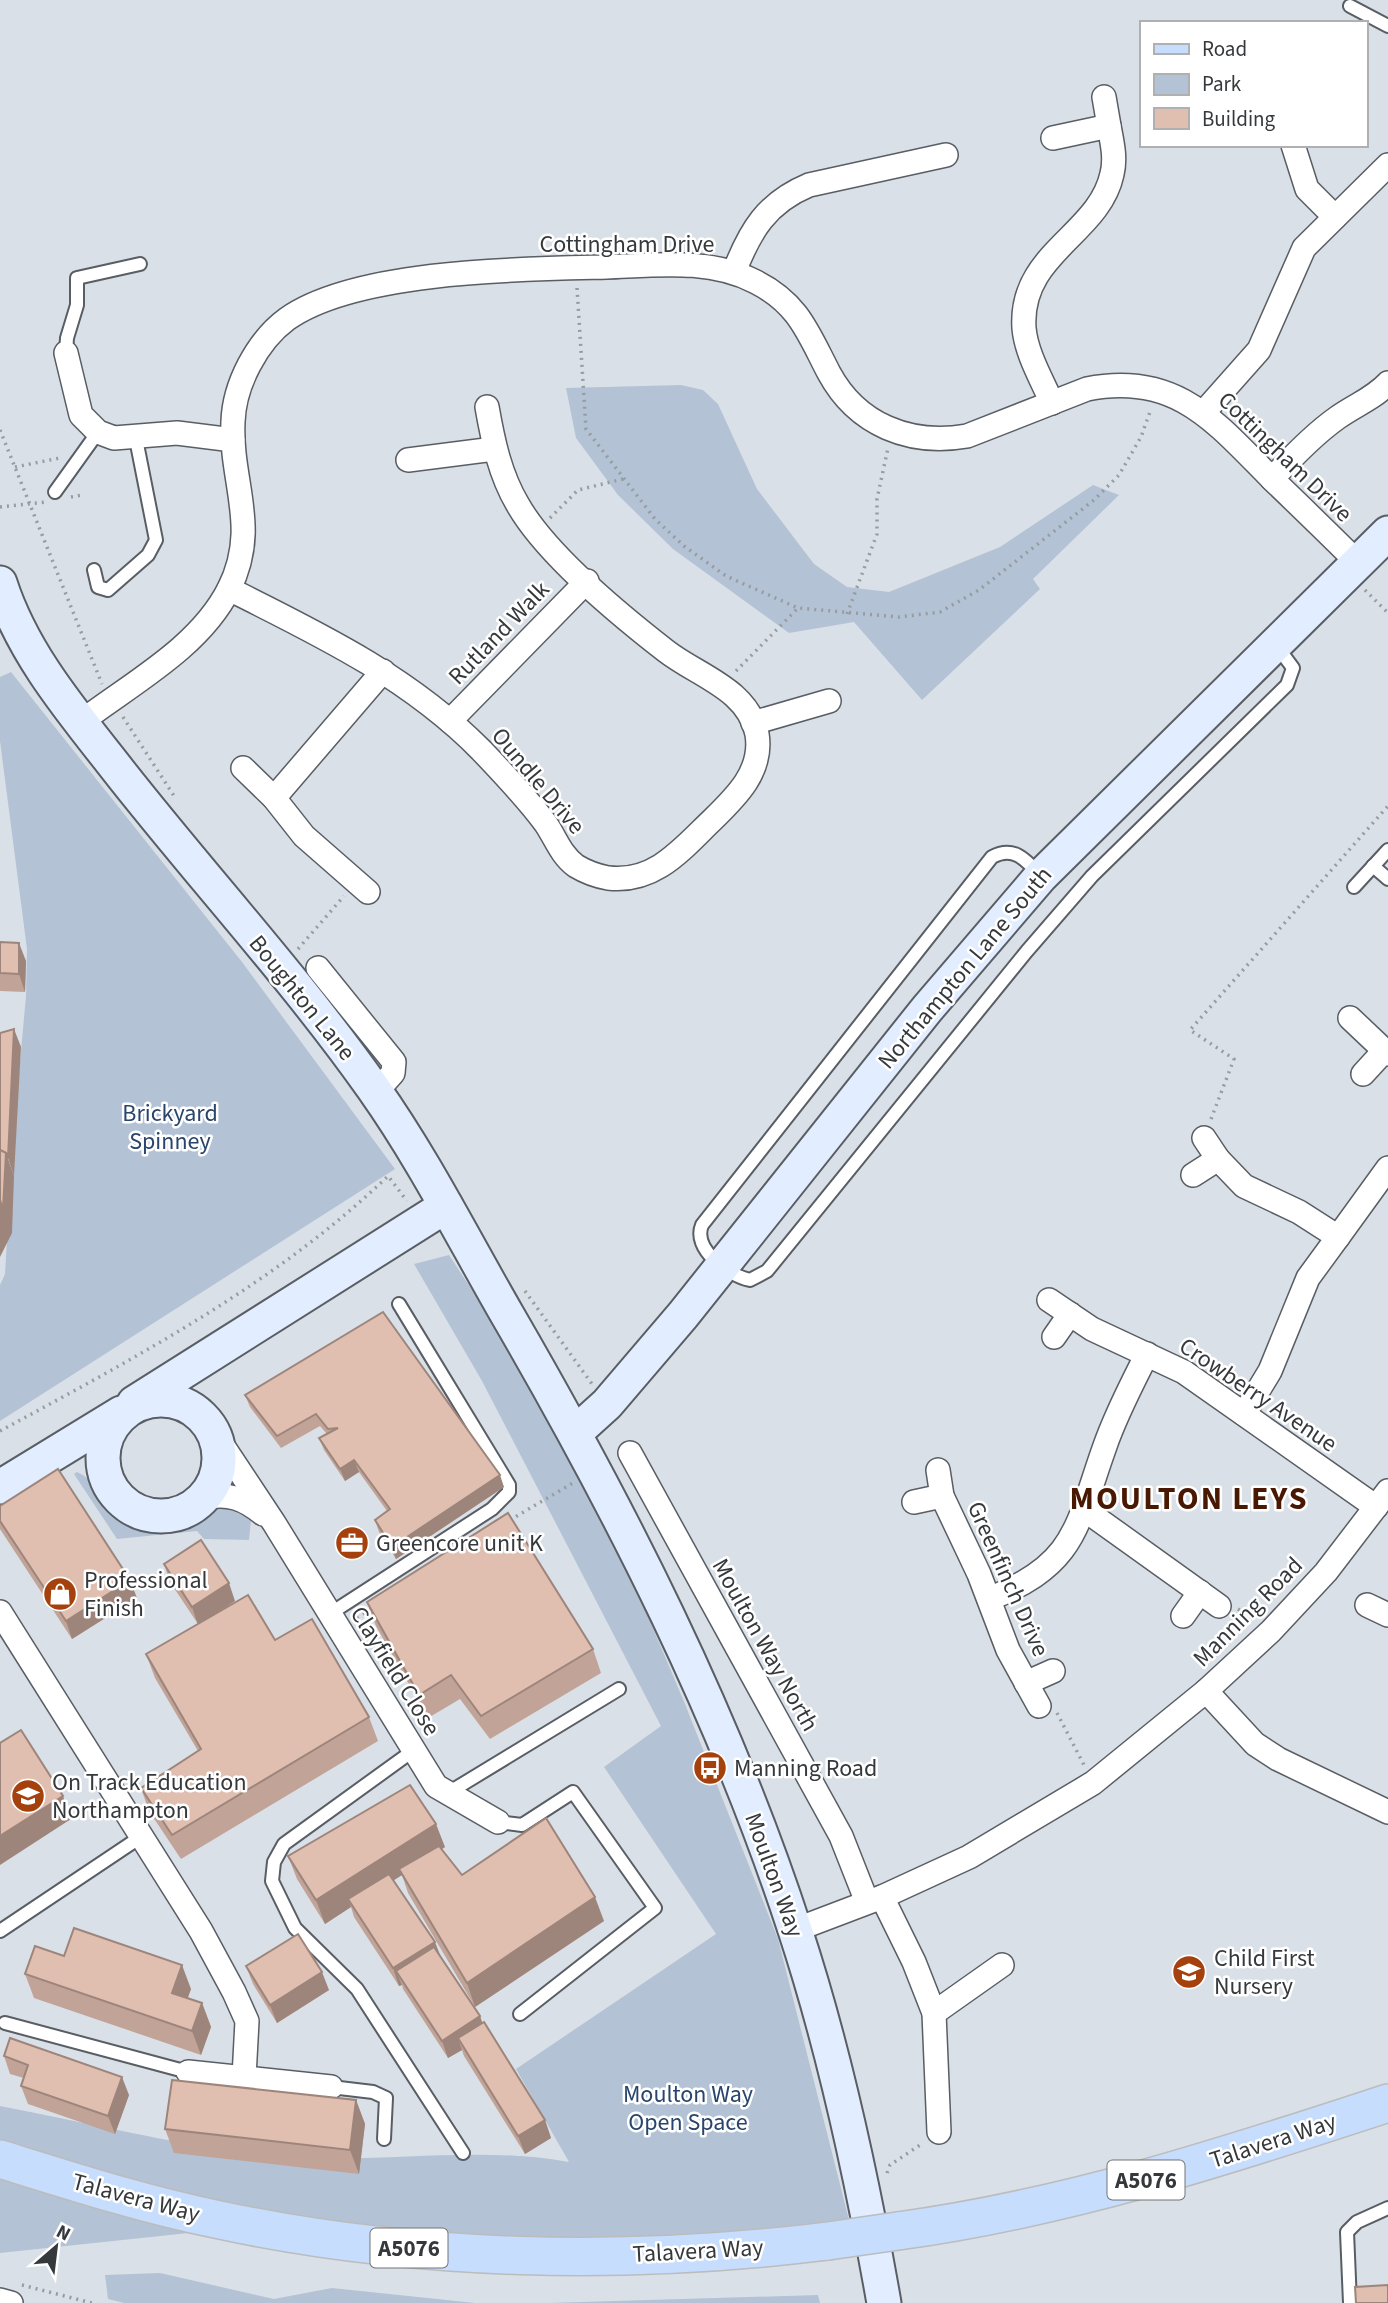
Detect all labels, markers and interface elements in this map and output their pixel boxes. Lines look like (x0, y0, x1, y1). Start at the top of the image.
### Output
legend (1140, 21, 1367, 147)
text: Road (1202, 34, 1247, 64)
text: Park (1202, 69, 1242, 99)
text: Building (1202, 104, 1276, 134)
street label: Cottingham Drive (539, 227, 715, 262)
street label: Cottingham Drive (1210, 384, 1360, 530)
street label: Rutland Walk (440, 573, 558, 693)
street label: Oundle Drive (483, 720, 593, 842)
street label: Northampton Lane South (870, 859, 1060, 1077)
street label: Boughton Lane (240, 928, 364, 1068)
park label: Brickyard Spinney (122, 1096, 218, 1159)
street label: Crowberry Avenue (1172, 1329, 1344, 1461)
district label: MOULTON LEYS (1070, 1476, 1308, 1522)
street label: Greenfinch Drive (958, 1496, 1058, 1662)
office icon: Greencore unit K (333, 1524, 371, 1562)
place label: Greencore unit K (376, 1526, 543, 1561)
street label: Manning Road (1185, 1549, 1311, 1675)
street label: Moulton Way North (703, 1552, 827, 1738)
place label: Professional Finish (84, 1563, 208, 1626)
shop icon: Professional Finish (41, 1575, 79, 1613)
street label: Clayfield Close (341, 1599, 449, 1743)
bus stop icon: Manning Road (691, 1749, 729, 1787)
place label: Manning Road (734, 1751, 877, 1786)
place label: On Track Education Northampton (52, 1765, 247, 1828)
school or university icon: On Track Education Northampton (9, 1777, 47, 1815)
street label: Moulton Way (735, 1808, 813, 1942)
place label: Child First Nursery (1214, 1941, 1315, 2004)
school or university icon: Child First Nursery (1170, 1953, 1208, 1991)
park label: Moulton Way Open Space (623, 2077, 753, 2140)
street label: Talavera Way (1205, 2104, 1341, 2178)
road number: A5076 (1108, 2160, 1184, 2200)
street label: Talavera Way (68, 2164, 204, 2232)
north arrow (21, 2212, 91, 2282)
text: N (51, 2218, 75, 2248)
road number: A5076 (370, 2228, 448, 2268)
street label: Talavera Way (632, 2230, 764, 2272)

